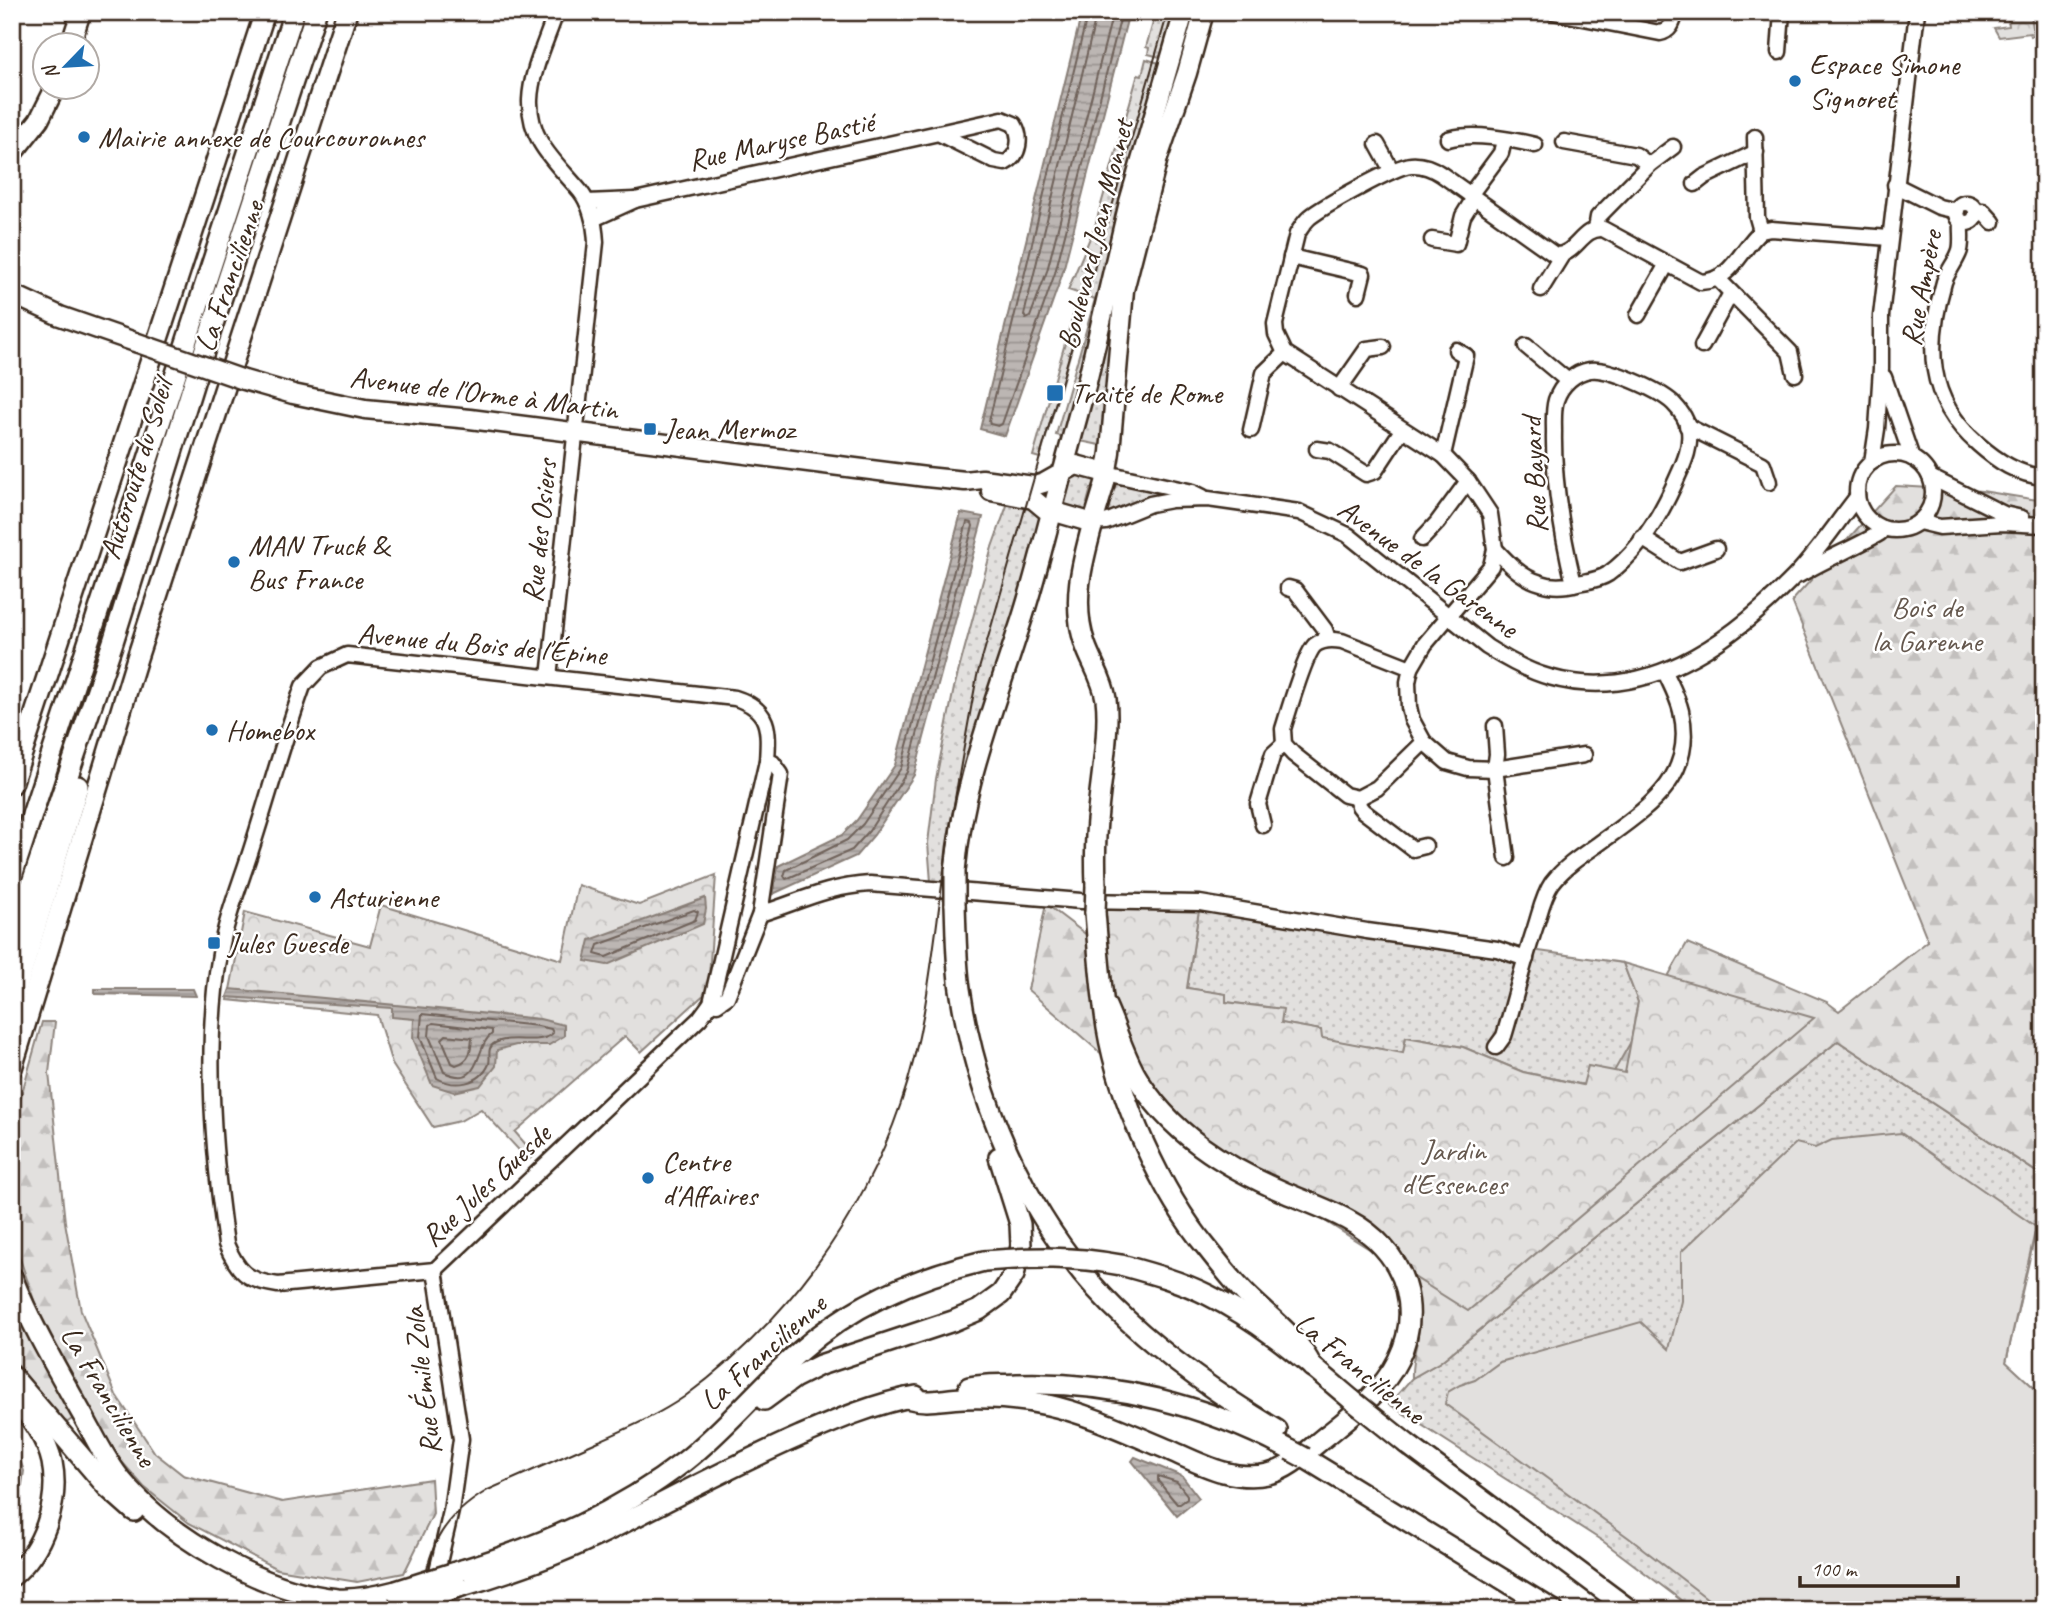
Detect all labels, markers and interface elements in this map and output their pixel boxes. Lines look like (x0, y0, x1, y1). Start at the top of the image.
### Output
north arrow (32, 32, 102, 102)
place label: Espace Simone Signoret (1809, 45, 1961, 117)
text: N (37, 59, 65, 83)
marker: Espace Simone Signoret (1787, 73, 1803, 89)
street label: Rue Maryse Bastié (685, 102, 881, 179)
street label: Boulevard Jean Monnet (1048, 112, 1143, 353)
place label: Mairie annexe de Courcouronnes (98, 118, 427, 156)
marker: Mairie annexe de Courcouronnes (76, 129, 92, 145)
street label: La Francilienne (185, 193, 273, 356)
street label: Rue Ampère (1891, 225, 1951, 349)
street label: Avenue de l'Orme à Martin (348, 358, 622, 428)
street label: Autoroute du Soleil (91, 370, 183, 564)
place label: Traité de Rome (1071, 374, 1224, 412)
marker: Traité de Rome (1045, 383, 1065, 403)
place label: Jean Mermoz (662, 410, 798, 448)
street label: Rue Bayard (1512, 412, 1556, 534)
marker: Jean Mermoz (642, 421, 658, 437)
street label: Rue des Osiers (513, 455, 566, 605)
street label: Avenue de la Garenne (1330, 490, 1527, 647)
place label: MAN Truck & Bus France (248, 526, 391, 598)
marker: MAN Truck & Bus France (226, 554, 242, 570)
park label: Bois de la Garenne (1872, 588, 1984, 660)
street label: Avenue du Bois de l'Épine (356, 614, 610, 674)
place label: Homebox (226, 711, 317, 749)
marker: Homebox (204, 722, 220, 738)
place label: Asturienne (329, 878, 440, 916)
marker: Asturienne (307, 889, 323, 905)
place label: Jules Guesde (226, 924, 350, 962)
marker: Jules Guesde (206, 935, 222, 951)
street label: Rue Jules Guesde (413, 1114, 560, 1255)
park label: Jardin d'Essences (1401, 1131, 1510, 1203)
place label: Centre d'Affaires (662, 1142, 760, 1214)
marker: Centre d'Affaires (640, 1170, 656, 1186)
street label: La Francilienne (692, 1284, 836, 1419)
street label: Rue Émile Zola (394, 1303, 450, 1457)
street label: La Francilienne (1287, 1304, 1435, 1434)
street label: La Francilienne (52, 1319, 167, 1475)
scale bar (1800, 1545, 1958, 1589)
text: 100 m (1811, 1556, 1858, 1582)

